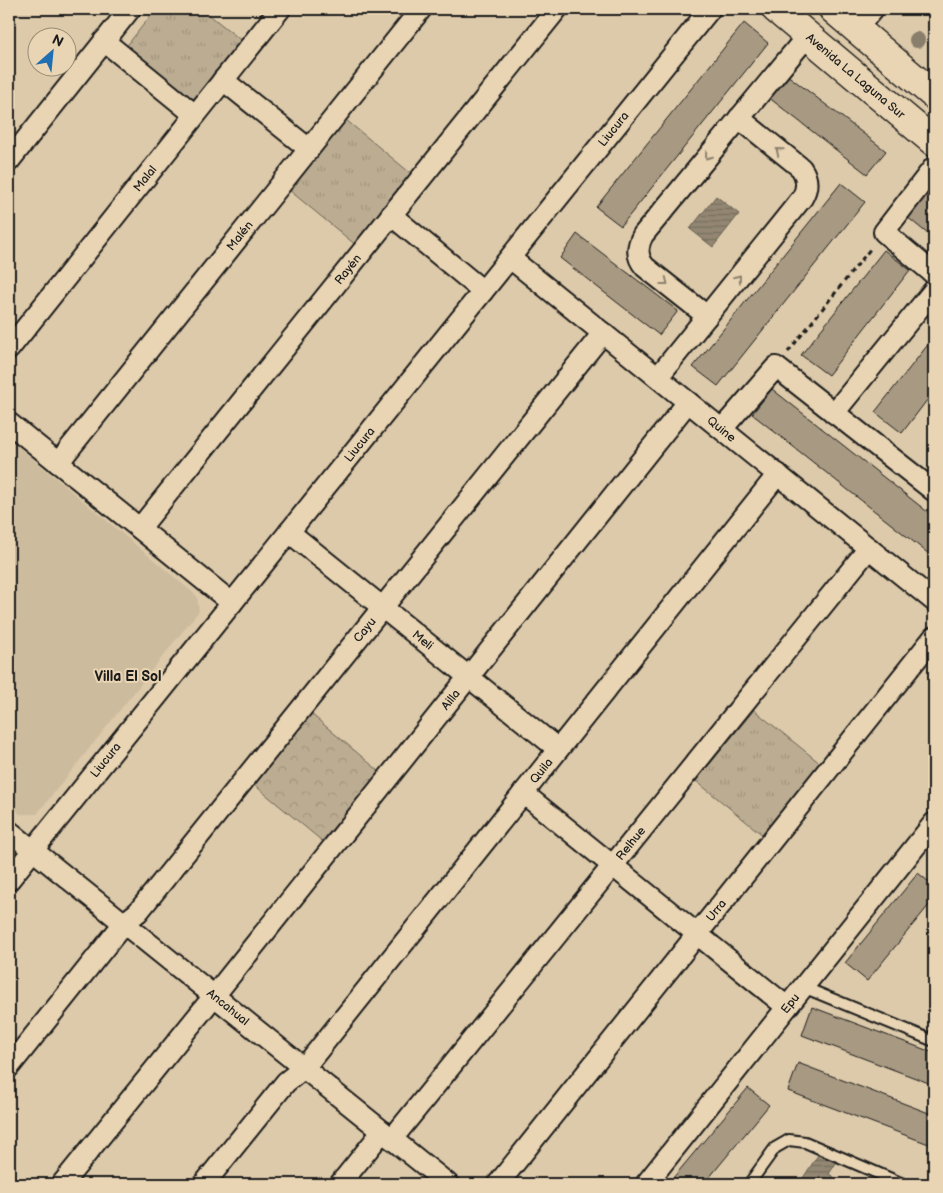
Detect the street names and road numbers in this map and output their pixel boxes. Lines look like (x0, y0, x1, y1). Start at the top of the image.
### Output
street label: Avenida La Laguna Sur (803, 30, 909, 122)
street label: Liucura (595, 108, 632, 149)
street label: Malal (130, 162, 160, 195)
street label: Malén (223, 218, 256, 254)
street label: Rayén (331, 251, 365, 287)
street label: Quine (704, 413, 739, 445)
street label: Liucura (341, 424, 378, 465)
street label: Cayu (350, 614, 379, 645)
street label: Meli (409, 627, 437, 653)
street label: Ailla (438, 686, 463, 713)
street label: Liucura (87, 739, 124, 780)
street label: Quila (527, 755, 556, 786)
street label: Relhue (613, 824, 649, 863)
street label: Urra (703, 896, 730, 924)
street label: Ancahual (204, 986, 252, 1029)
street label: Epu (778, 990, 803, 1016)

